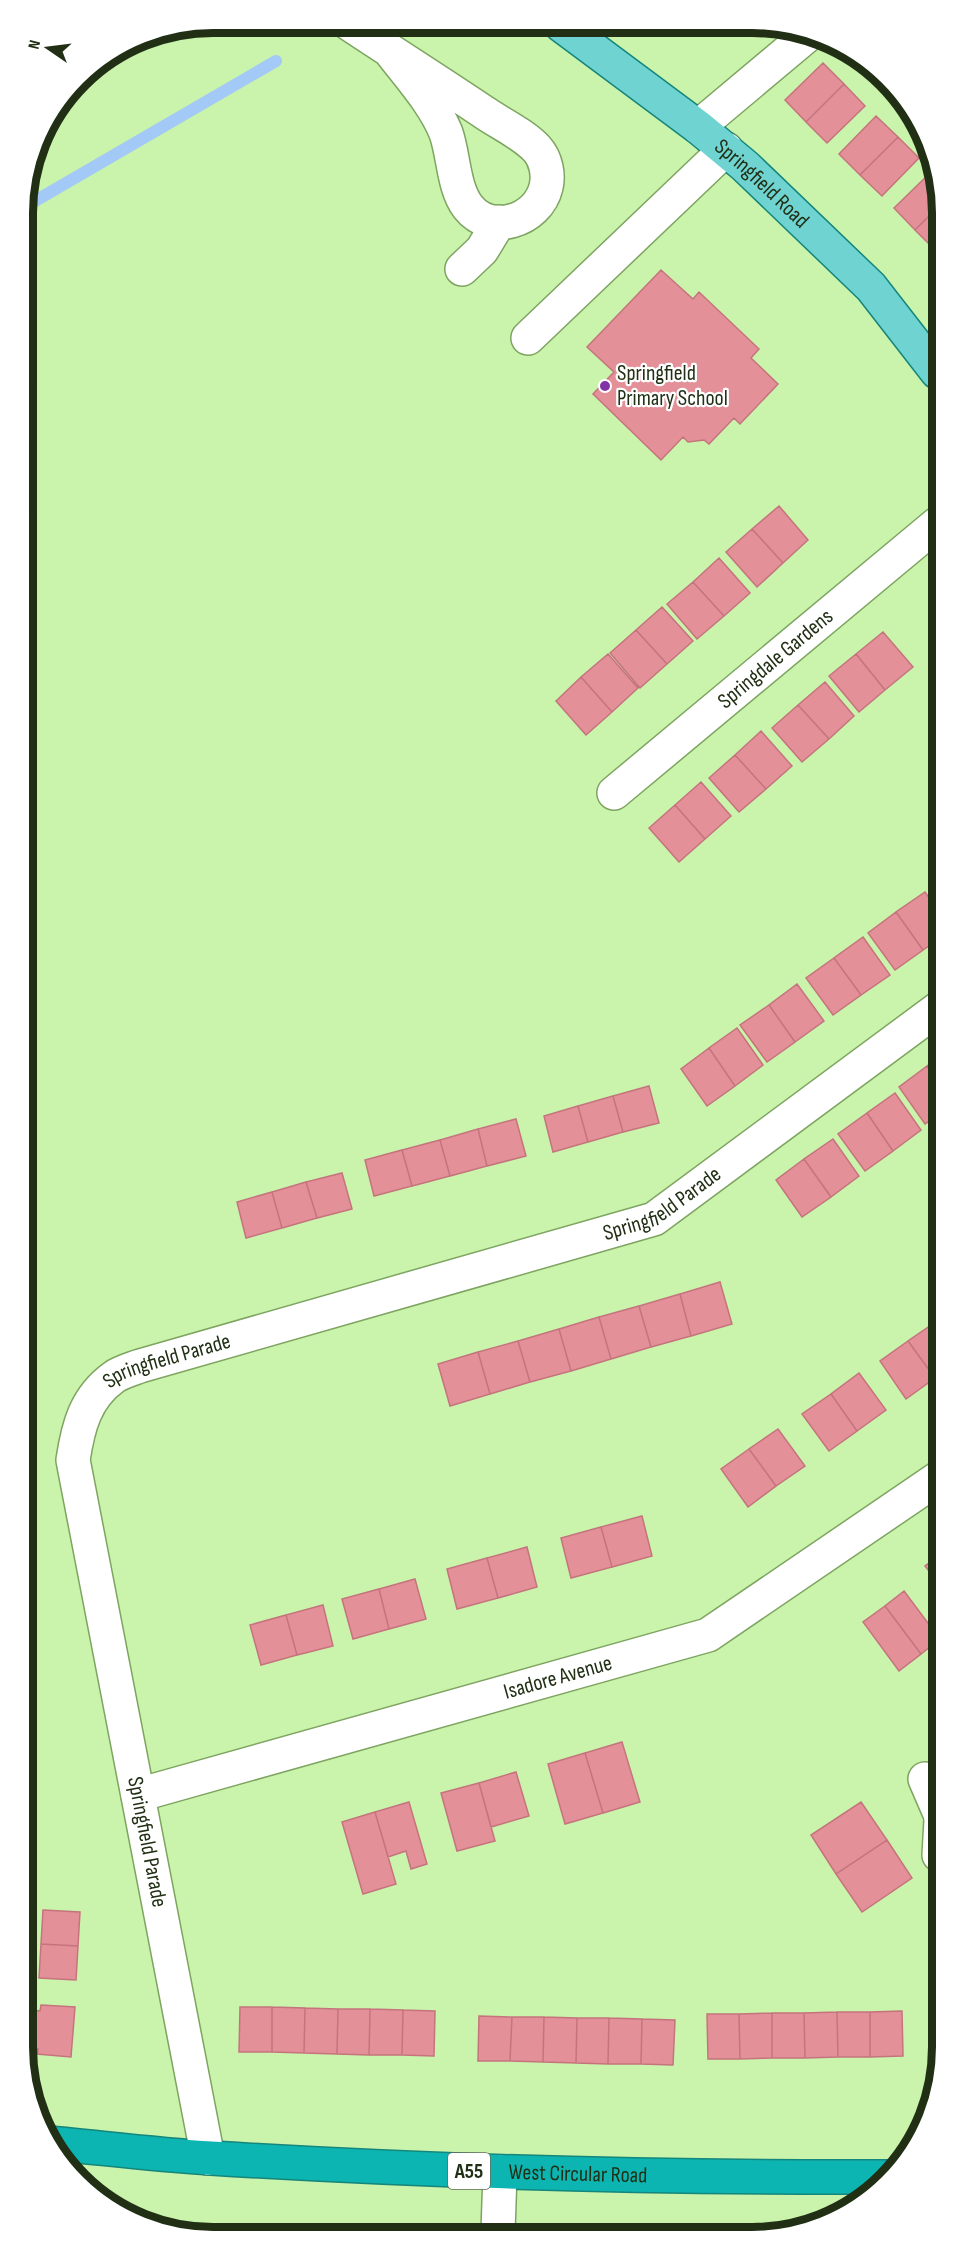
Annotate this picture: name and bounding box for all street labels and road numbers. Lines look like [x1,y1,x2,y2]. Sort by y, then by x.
street label: Springfield Road [709,133,815,234]
street label: Springdale Gardens [712,603,839,714]
street label: Springfield Parade [600,1161,726,1246]
street label: Springfield Parade [97,1327,234,1394]
street label: Isadore Avenue [501,1649,615,1705]
street label: Springfield Parade [121,1775,173,1909]
road number: A55 [448,2153,490,2189]
street label: West Circular Road [508,2158,648,2189]

